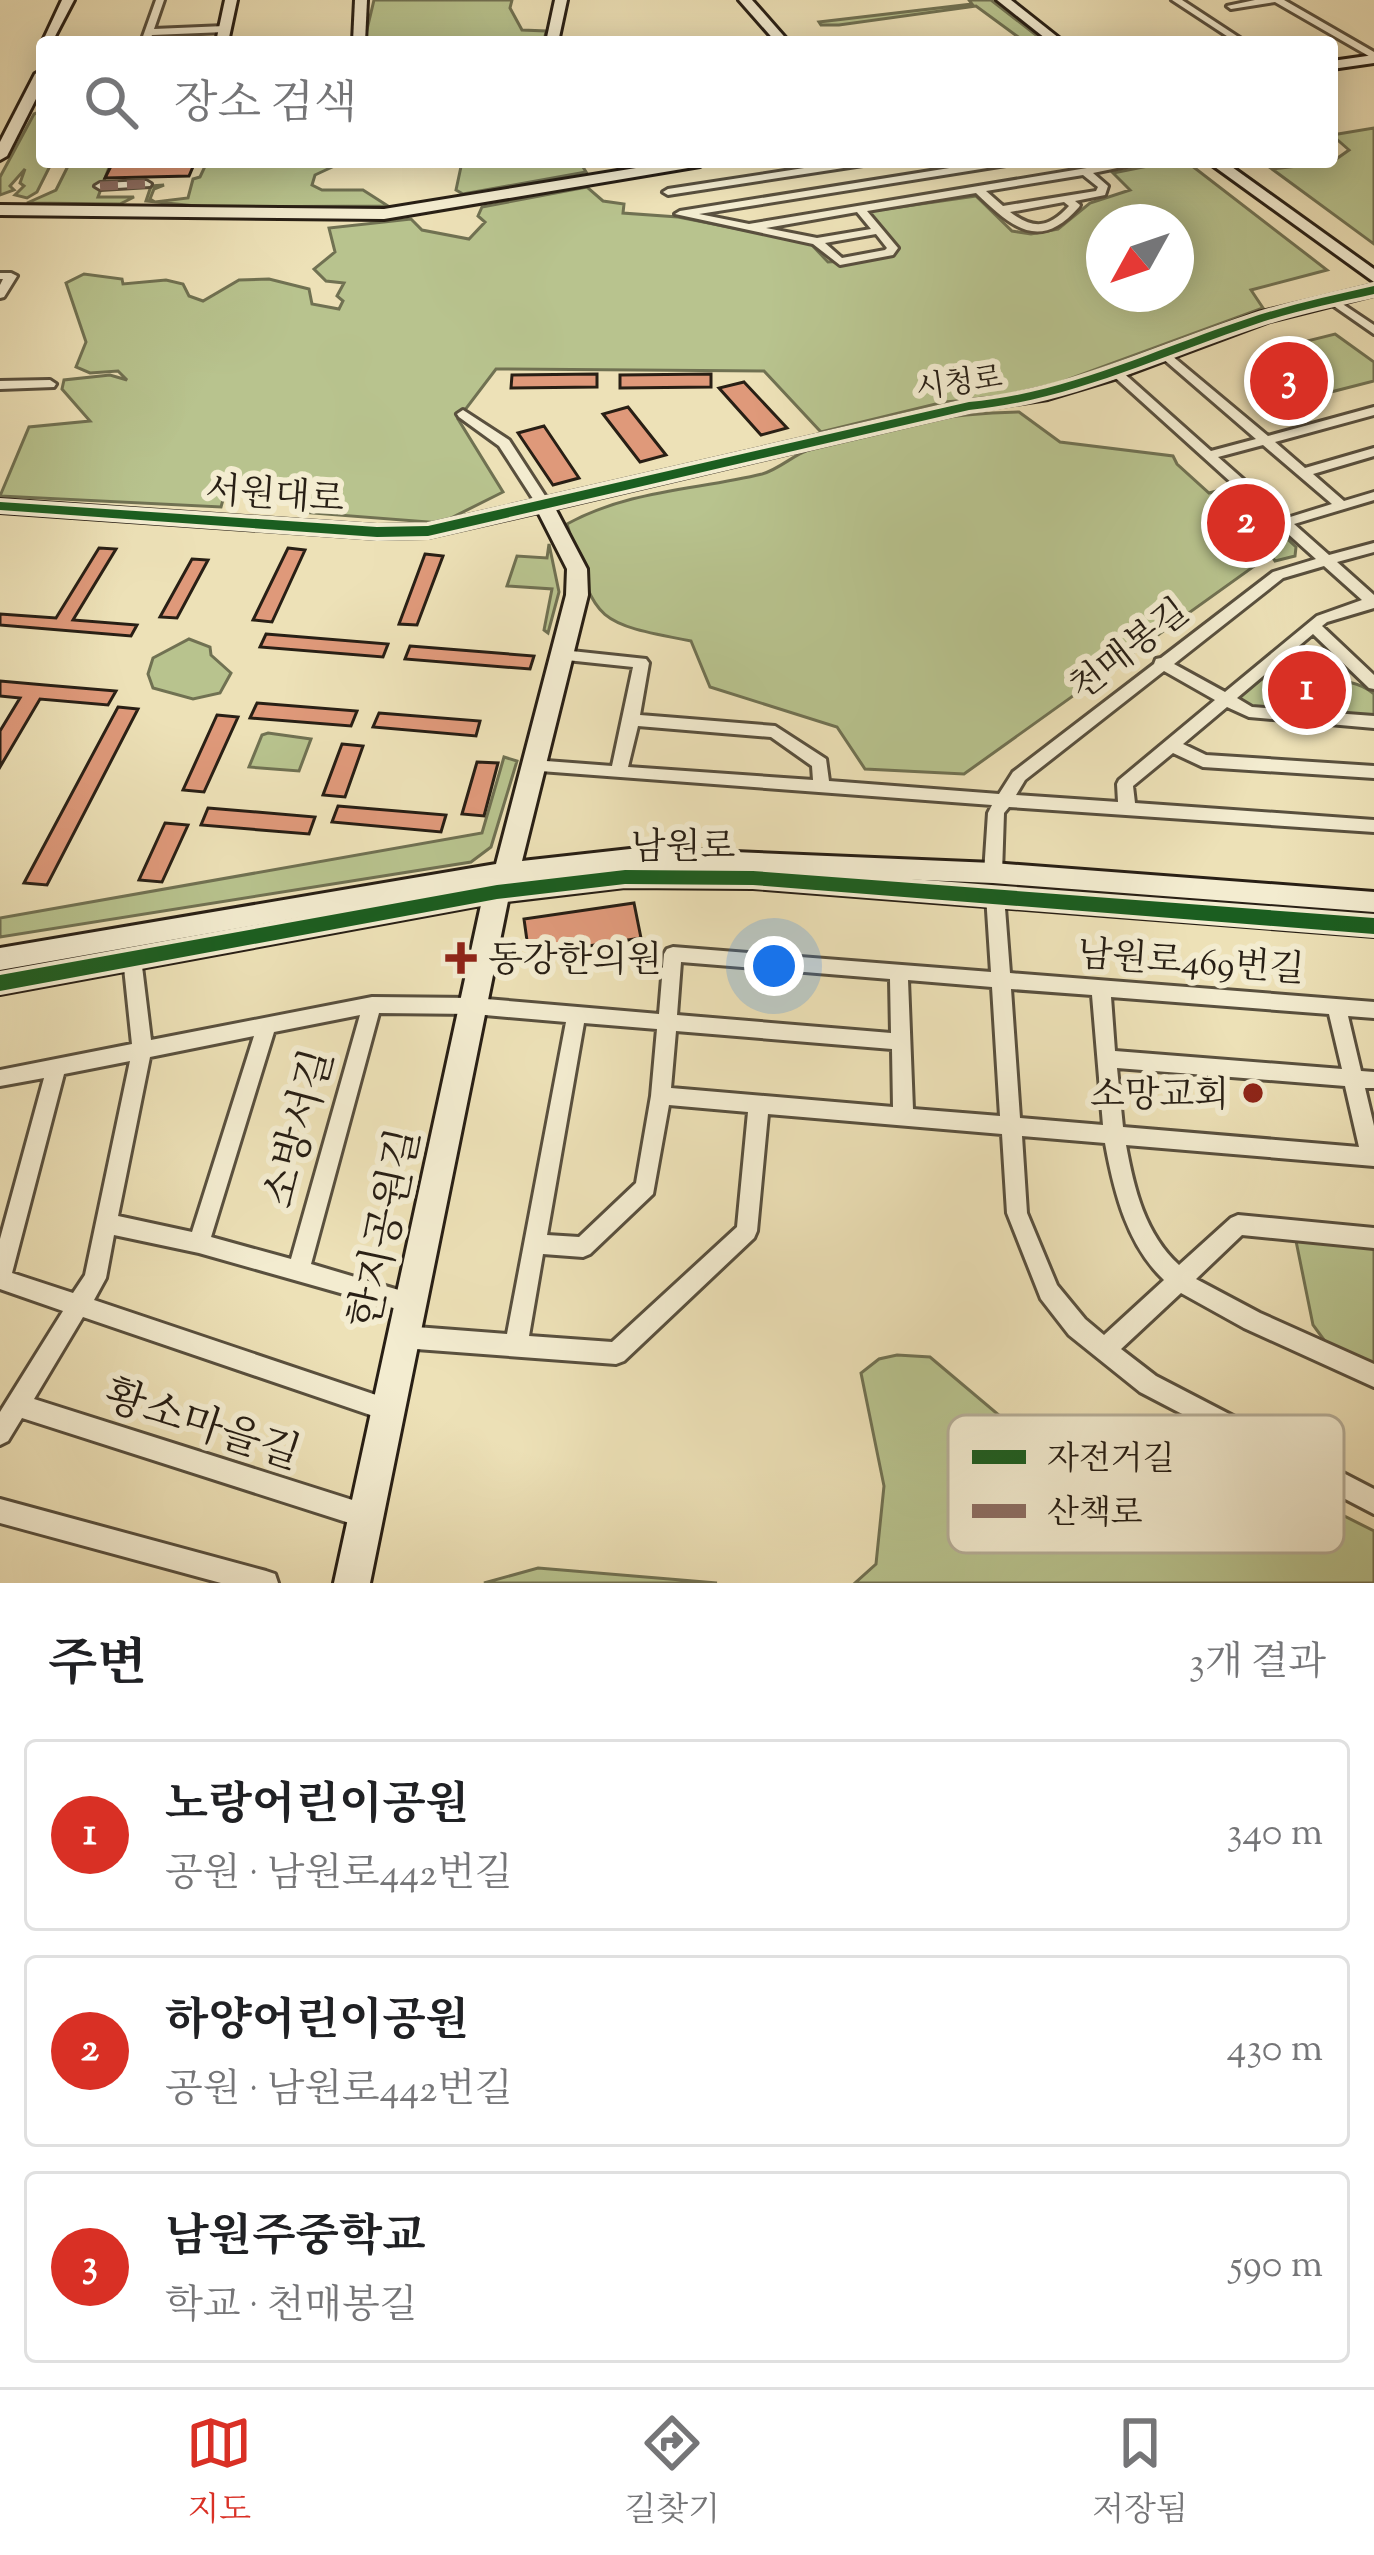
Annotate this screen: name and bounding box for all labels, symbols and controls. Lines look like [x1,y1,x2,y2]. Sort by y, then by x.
search box [36,36,1338,168]
icon: search [78,69,144,135]
text: 장소 검색 [174,74,357,139]
north arrow [1086,204,1194,312]
pin: 3 [1250,336,1328,426]
street label: 시청로 [913,357,1005,412]
street label: 서원대로 [204,466,346,528]
pin: 2 [1207,478,1285,568]
street label: 천매봉길 [1060,588,1201,714]
pin: 1 [1268,645,1346,735]
street label: 남원로 [631,823,735,875]
street label: 남원로469번길 [1076,930,1306,998]
place label: 동강한의원 [488,936,662,988]
your location [744,936,804,996]
marker: 동강한의원 [445,942,477,974]
street label: 소방서길 [252,1043,352,1215]
place label: 소망교회 [1090,1071,1229,1123]
marker: 소망교회 [1240,1080,1266,1106]
street label: 한지공원길 [337,1124,438,1334]
street label: 황소마을길 [96,1368,307,1488]
legend [948,1415,1344,1553]
text: 자전거길 [1047,1437,1175,1485]
text: 산책로 [1047,1491,1143,1539]
text: 주변 [48,1630,147,1703]
text: 3개 결과 [1189,1637,1326,1693]
text: 노랑어린이공원 [165,1775,469,1840]
text: 1 [83,1807,97,1863]
text: 340 m [1227,1807,1323,1863]
text: 공원 · 남원로442번길 [165,1848,513,1904]
text: 하양어린이공원 [165,1991,469,2056]
text: 2 [81,2023,99,2079]
text: 430 m [1227,2023,1323,2079]
text: 공원 · 남원로442번길 [165,2064,513,2120]
text: 남원주중학교 [165,2207,426,2272]
text: 3 [82,2239,98,2295]
text: 590 m [1230,2239,1323,2295]
text: 학교 · 천매봉길 [165,2280,418,2336]
tab: 지도 [186,2410,252,2536]
tab: 길찾기 [624,2410,720,2536]
tab: 저장됨 [1092,2410,1188,2536]

